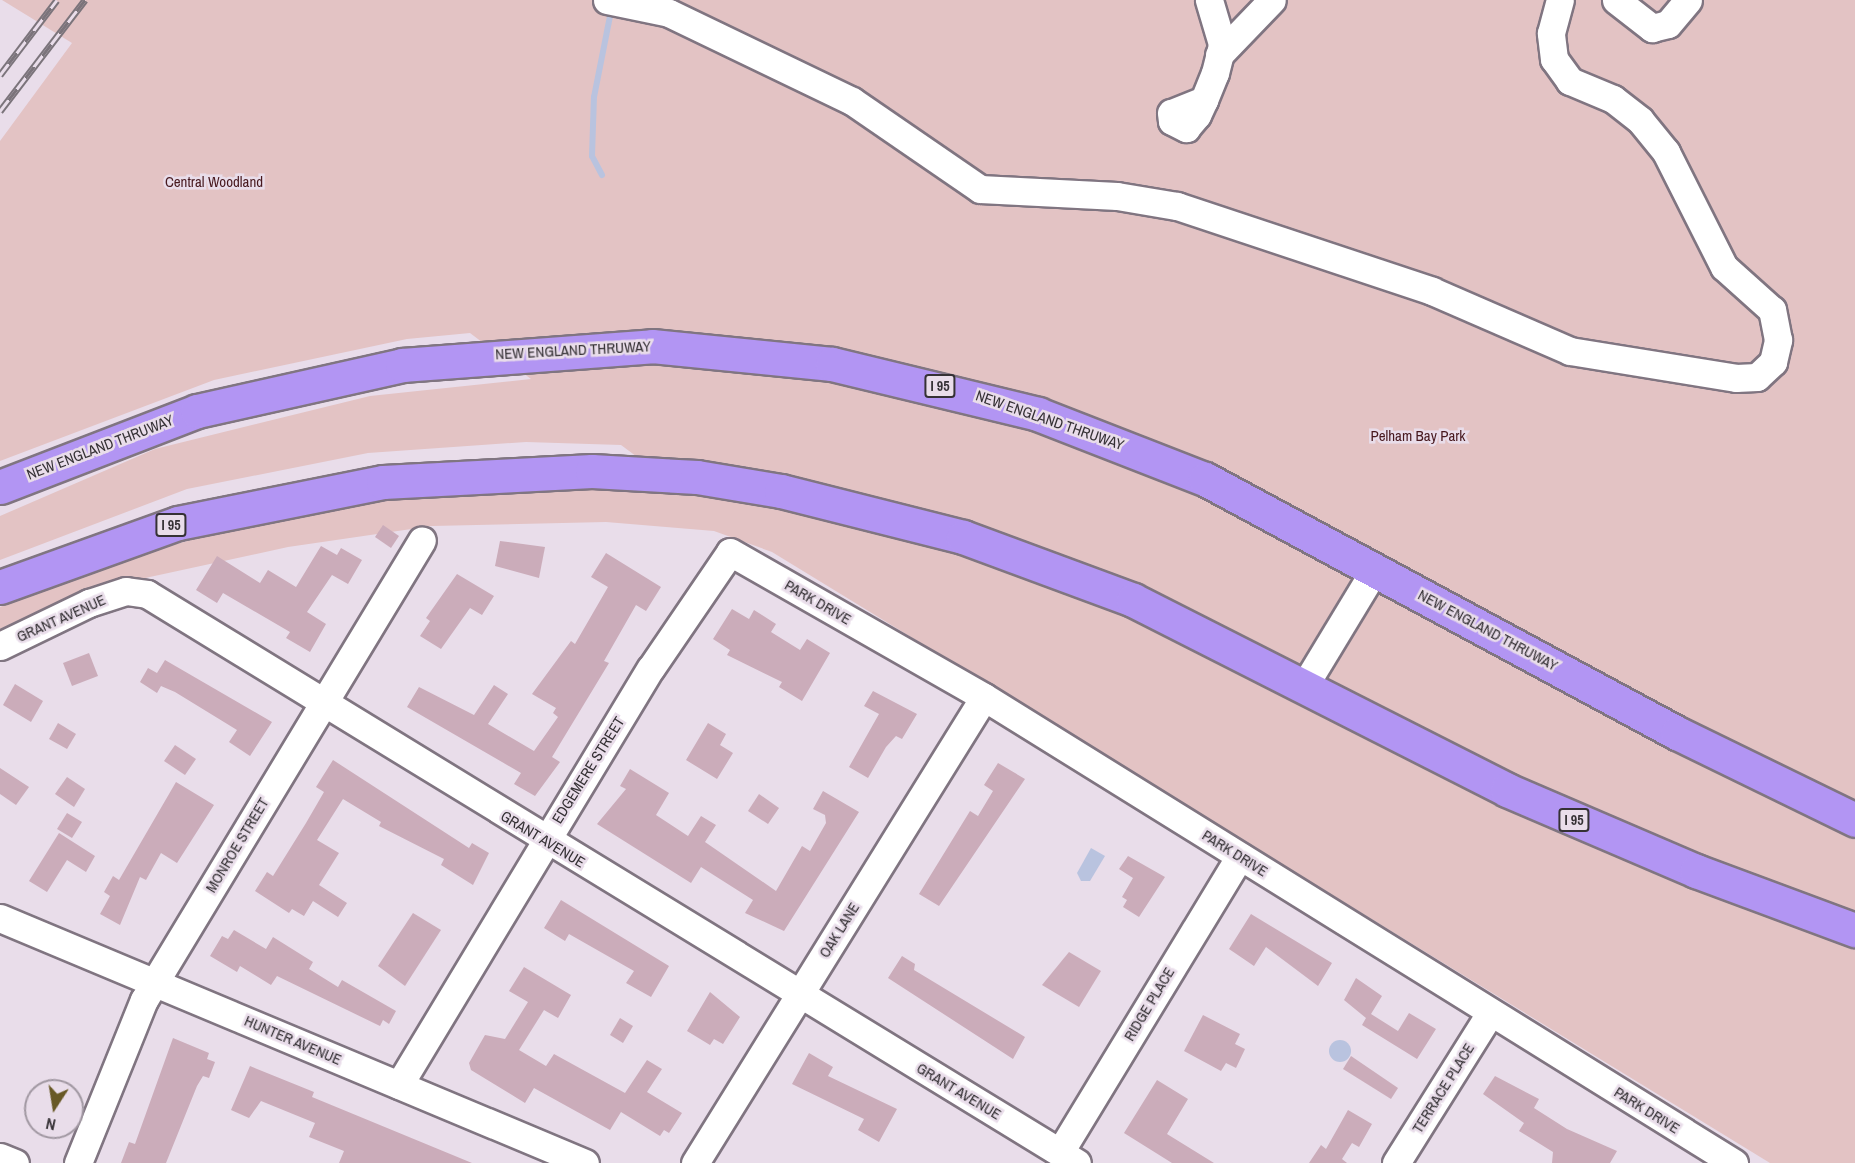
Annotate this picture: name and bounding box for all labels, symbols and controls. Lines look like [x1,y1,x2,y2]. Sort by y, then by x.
park label: Central Woodland [165,173,263,191]
street label: NEW ENGLAND THRUWAY [495,337,651,363]
road number: I 95 [924,375,956,397]
street label: NEW ENGLAND THRUWAY [973,386,1127,454]
street label: NEW ENGLAND THRUWAY [24,411,176,483]
park label: Pelham Bay Park [1370,427,1466,445]
road number: I 95 [154,514,188,536]
street label: PARK DRIVE [782,576,854,628]
street label: NEW ENGLAND THRUWAY [1415,585,1561,675]
street label: GRANT AVENUE [13,590,109,646]
street label: EDGEMERE STREET [548,713,628,827]
street label: MONROE STREET [202,794,272,896]
street label: GRANT AVENUE [497,807,589,871]
road number: I 95 [1558,809,1590,831]
street label: PARK DRIVE [1199,826,1271,880]
street label: OAK LANE [815,899,863,961]
street label: RIDGE PLACE [1120,964,1178,1044]
street label: HUNTER AVENUE [241,1011,345,1069]
street label: TERRACE PLACE [1408,1040,1478,1136]
street label: GRANT AVENUE [913,1059,1005,1123]
north arrow [24,1079,84,1139]
street label: PARK DRIVE [1611,1083,1683,1137]
text: N [44,1113,58,1136]

